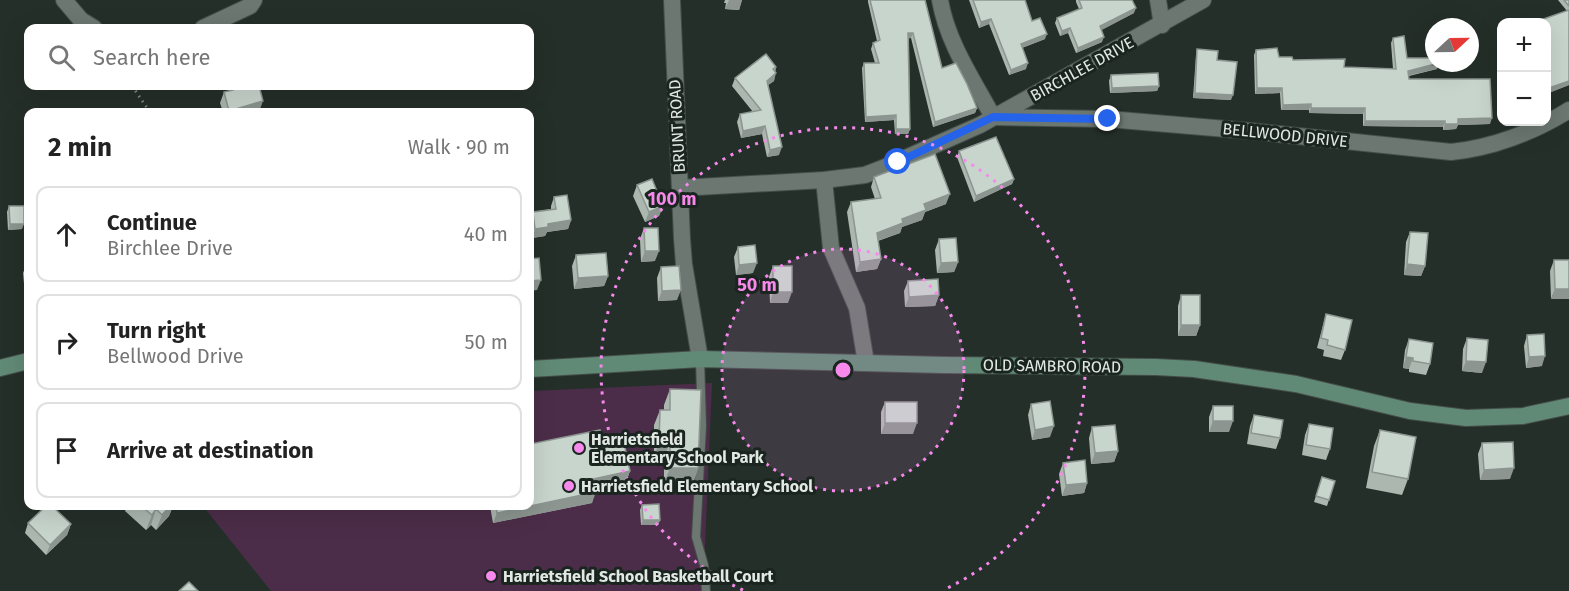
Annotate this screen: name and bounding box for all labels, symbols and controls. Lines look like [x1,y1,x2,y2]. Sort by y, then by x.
north arrow [1425,18,1479,72]
map controls [1497,18,1551,126]
button: + [1497,18,1551,72]
search box [24,24,534,90]
street label: BIRCHLEE DRIVE [1027,33,1137,105]
icon: search [45,41,78,74]
text: Search here [93,44,211,71]
button: − [1497,72,1551,126]
street label: BRUNT ROAD [665,79,689,173]
route end [1094,105,1120,131]
street label: BELLWOOD DRIVE [1222,119,1348,151]
text: 2 min [48,132,112,163]
text: Walk · 90 m [408,135,510,159]
route start [884,148,910,174]
text: 100 m [648,188,696,210]
text: Continue [107,209,197,236]
icon: ahead [50,218,83,251]
text: 40 m [464,222,508,246]
text: Birchlee Drive [107,236,233,260]
text: 50 m [737,274,777,296]
text: Turn right [107,317,206,344]
icon: right [50,326,83,359]
text: 50 m [464,330,508,354]
text: Bellwood Drive [107,344,244,368]
street label: OLD SAMBRO ROAD [983,355,1121,377]
centre of rings [833,360,853,380]
place label: Harrietsfield Elementary School Park [591,430,764,467]
icon: arrive [50,434,83,467]
text: Arrive at destination [107,437,314,464]
marker: Harrietsfield Elementary School Park [572,441,586,455]
place label: Harrietsfield Elementary School [581,477,813,496]
marker: Harrietsfield Elementary School [562,479,576,493]
place label: Harrietsfield School Basketball Court [503,567,774,586]
marker: Harrietsfield School Basketball Court [484,569,498,583]

